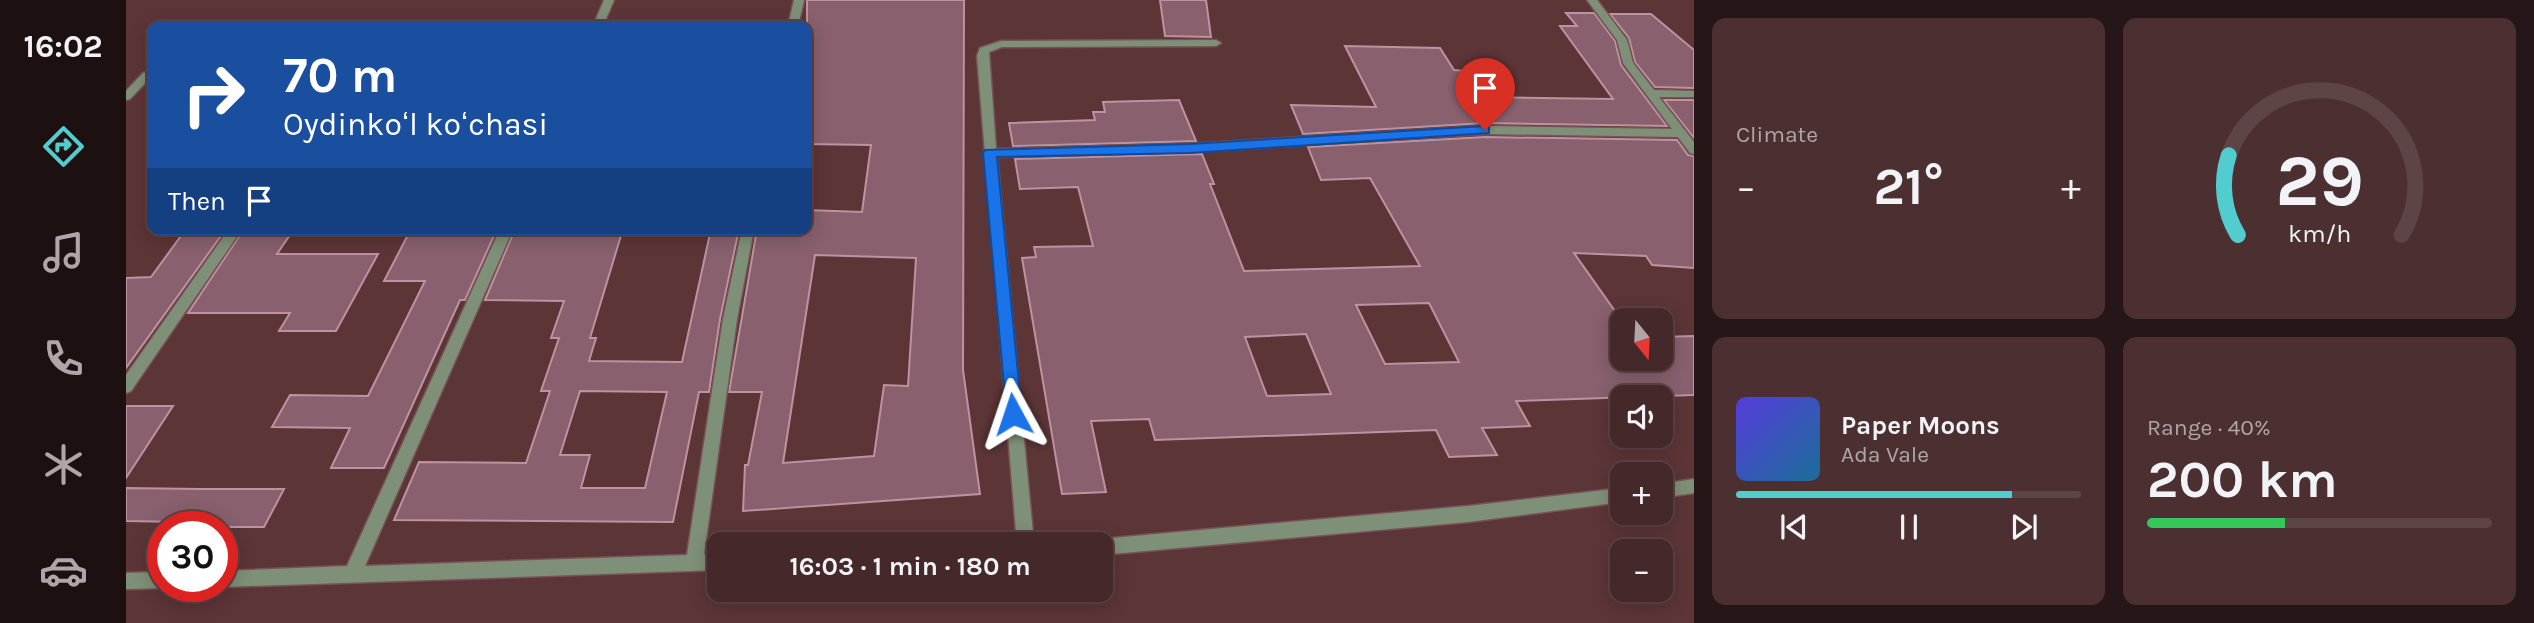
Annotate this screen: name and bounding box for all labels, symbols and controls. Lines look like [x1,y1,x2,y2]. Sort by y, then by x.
text: 16:02 [23,28,103,65]
text: 70 m [283,47,397,104]
icon: right [168,49,259,140]
pin [1455,58,1515,130]
icon: arrive [1466,69,1504,107]
text: Oydinkoʻl koʻchasi [283,106,548,143]
text: Climate [1736,121,1818,148]
icon: directions [39,122,88,171]
text: 29 [2275,138,2364,223]
text: 21° [1873,156,1944,217]
text: − [1736,165,1756,210]
text: + [2061,165,2081,210]
icon: arrive [240,182,278,220]
text: Then [168,186,226,217]
text: km/h [2288,218,2351,247]
icon: music [39,228,88,277]
north arrow [1610,308,1673,371]
map controls [1610,308,1673,602]
icon: phone [39,334,88,383]
position arrow [976,377,1050,451]
button: sound [1610,385,1673,448]
text: Paper Moons [1841,410,2000,441]
text: Range · 40% [2147,414,2271,441]
icon: climate [39,440,88,489]
text: Ada Vale [1841,441,1929,468]
text: 200 km [2147,449,2338,510]
button: + [1610,462,1673,525]
icon: previous [1775,508,1813,546]
icon: pause [1890,508,1928,546]
icon: next [2005,508,2043,546]
speed limit sign: 30 [147,511,238,602]
button: − [1610,539,1673,602]
icon: car [39,546,88,595]
text: 16:03 · 1 min · 180 m [789,551,1031,582]

